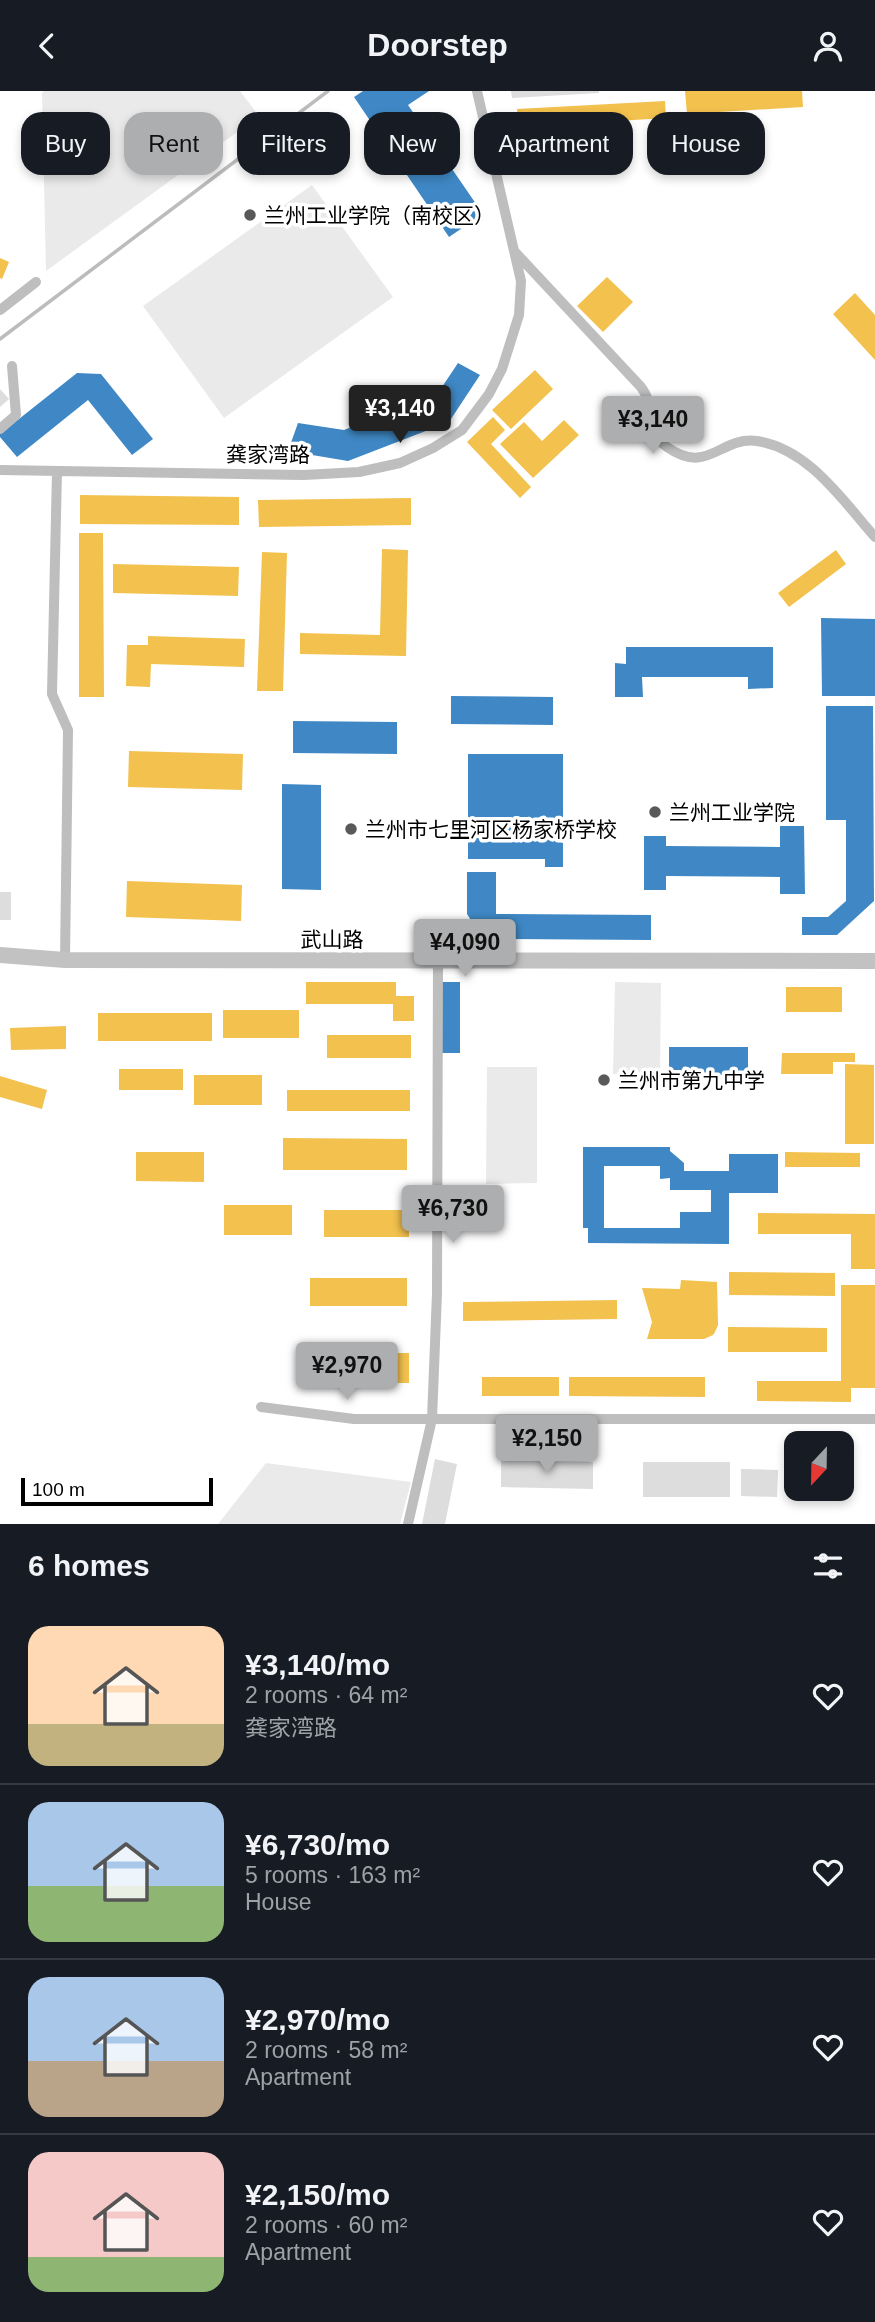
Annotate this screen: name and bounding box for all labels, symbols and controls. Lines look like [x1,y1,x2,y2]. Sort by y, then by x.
icon: back [28,27,66,65]
text: Doorstep [367,27,508,63]
icon: person [809,27,847,65]
chip: Buy [21,112,110,175]
chip: Rent [124,112,223,175]
chip: Filters [237,112,350,175]
chip: New [364,112,460,175]
chip: Apartment [474,112,633,175]
chip: House [647,112,765,175]
place label: 兰州工业学院（南校区） [264,204,495,227]
marker: 兰州工业学院（南校区） [242,207,258,223]
pin: ¥3,140 [343,385,457,445]
text: ¥3,140 [365,395,435,421]
pin: ¥3,140 [596,397,710,456]
text: ¥3,140 [618,406,688,432]
street label: 龚家湾路 [226,443,310,466]
place label: 兰州工业学院 [669,801,795,824]
marker: 兰州工业学院 [647,804,663,820]
place label: 兰州市七里河区杨家桥学校 [365,818,617,841]
marker: 兰州市七里河区杨家桥学校 [343,821,359,837]
pin: ¥4,090 [408,919,522,979]
street label: 武山路 [301,928,364,951]
text: ¥4,090 [430,929,500,955]
place label: 兰州市第九中学 [618,1069,765,1092]
marker: 兰州市第九中学 [596,1072,612,1088]
pin: ¥6,730 [396,1185,510,1245]
text: ¥6,730 [418,1195,488,1221]
pin: ¥2,970 [290,1343,404,1402]
text: ¥2,970 [312,1352,382,1378]
pin: ¥2,150 [490,1415,604,1475]
text: ¥2,150 [512,1425,582,1451]
north arrow [784,1431,854,1501]
map controls [784,1431,854,1501]
scale bar [21,1475,214,1507]
text: 100 m [32,1479,85,1500]
icon: filters [809,1547,847,1585]
text: 6 homes [28,1549,150,1582]
text: ¥3,140/mo [245,1648,390,1681]
icon: home [84,1654,168,1738]
icon: heart [809,1677,847,1715]
text: 2 rooms · 64 m² [245,1682,407,1708]
text: 龚家湾路 [245,1715,337,1741]
text: ¥6,730/mo [245,1828,390,1861]
icon: home [84,1830,168,1914]
icon: heart [809,1853,847,1891]
text: 5 rooms · 163 m² [245,1862,420,1888]
text: House [245,1889,311,1915]
text: ¥2,970/mo [245,2003,390,2036]
icon: home [84,2005,168,2089]
icon: heart [809,2028,847,2066]
text: 2 rooms · 58 m² [245,2037,407,2063]
text: Apartment [245,2064,351,2090]
text: ¥2,150/mo [245,2178,390,2211]
icon: home [84,2180,168,2264]
icon: heart [809,2203,847,2241]
text: 2 rooms · 60 m² [245,2212,407,2238]
text: Apartment [245,2239,351,2265]

